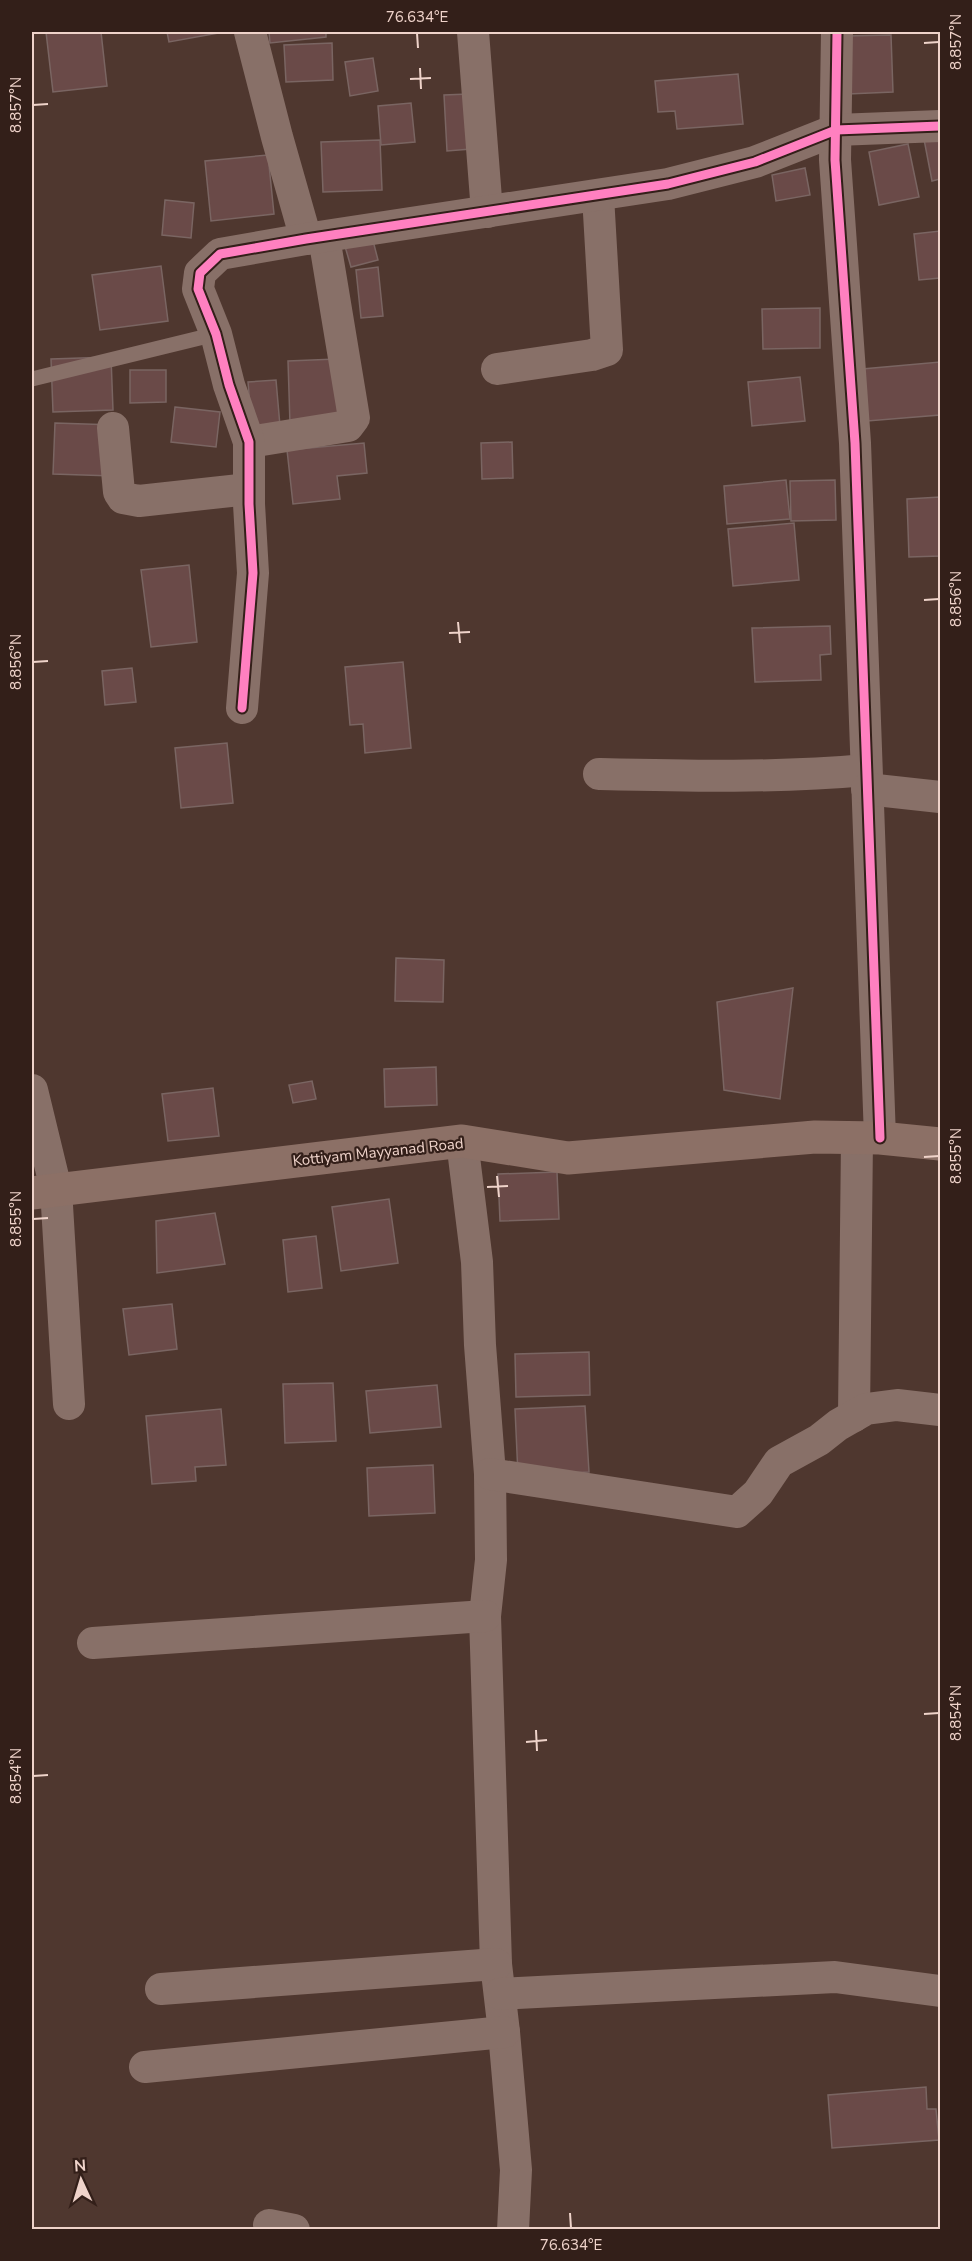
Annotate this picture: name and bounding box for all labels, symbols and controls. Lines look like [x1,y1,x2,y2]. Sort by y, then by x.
text: 76.634°E [386,7,448,27]
text: 8.857°N [946,14,966,70]
text: 8.857°N [6,77,26,133]
text: 8.856°N [946,571,966,627]
text: 8.856°N [6,634,26,690]
text: 8.855°N [946,1128,966,1184]
street label: Kottiyam Mayyanad Road [292,1133,464,1171]
text: 8.855°N [6,1191,26,1247]
text: 8.854°N [946,1685,966,1741]
text: 8.854°N [6,1748,26,1804]
north arrow [51,2150,111,2210]
text: N [73,2155,87,2177]
text: 76.634°E [540,2235,602,2255]

